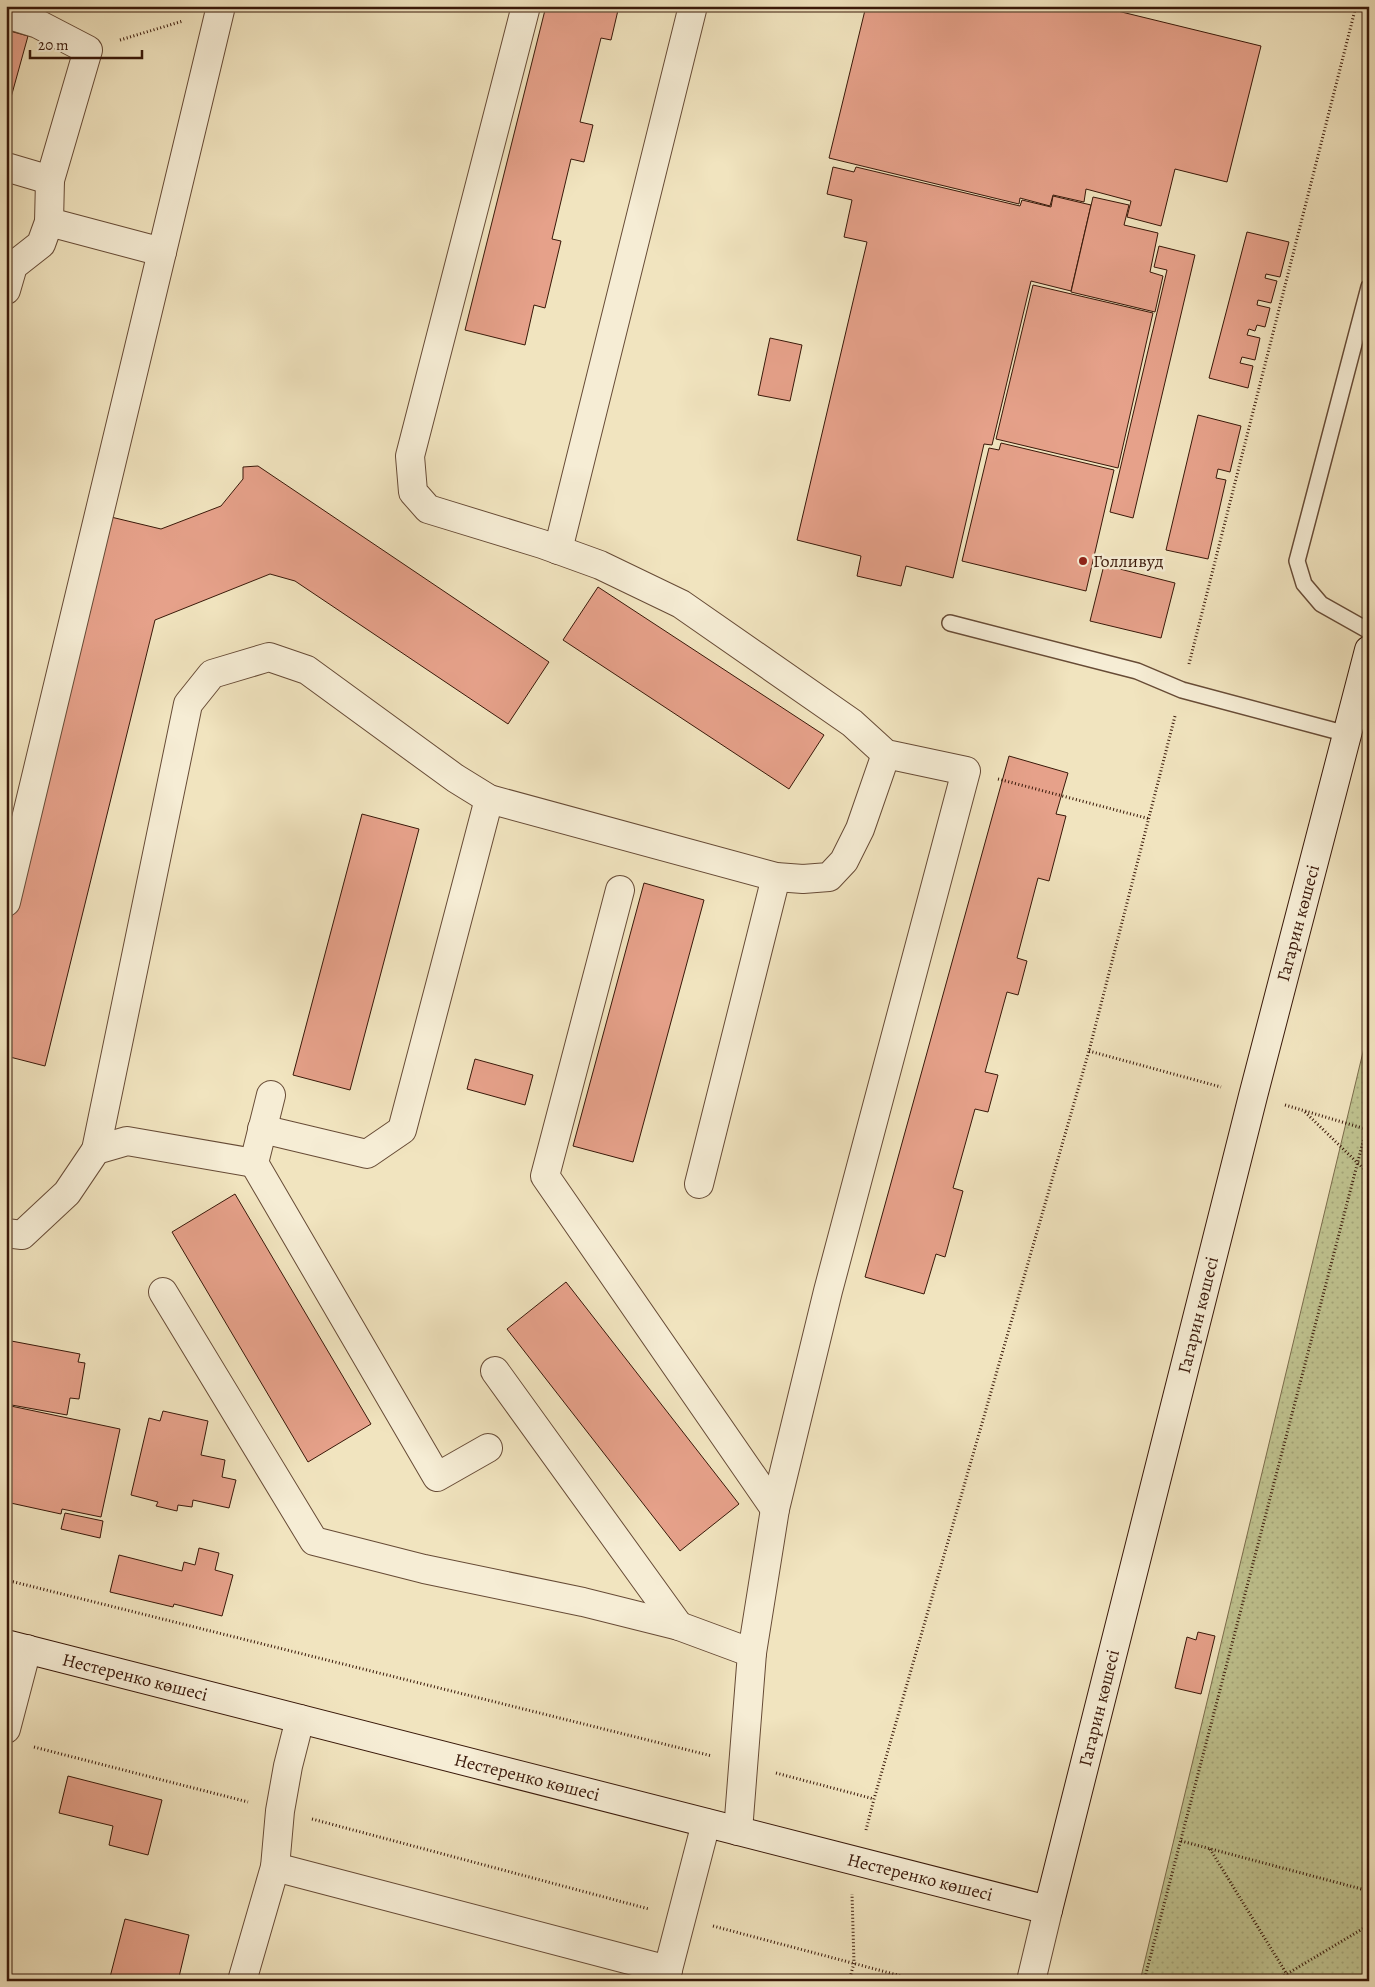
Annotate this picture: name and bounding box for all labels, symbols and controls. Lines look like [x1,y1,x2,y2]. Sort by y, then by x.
scale bar [30,28,142,60]
text: 20 m [38,35,69,55]
place label: Голливуд [1093,549,1164,573]
marker: Голливуд [1077,555,1089,567]
street label: Гагарин көшесі [1271,862,1325,984]
street label: Гагарин көшесі [1172,1254,1224,1376]
street label: Нестеренко көшесі [60,1647,210,1707]
street label: Гагарин көшесі [1073,1647,1125,1769]
street label: Нестеренко көшесі [452,1747,602,1807]
street label: Нестеренко көшесі [845,1847,995,1907]

